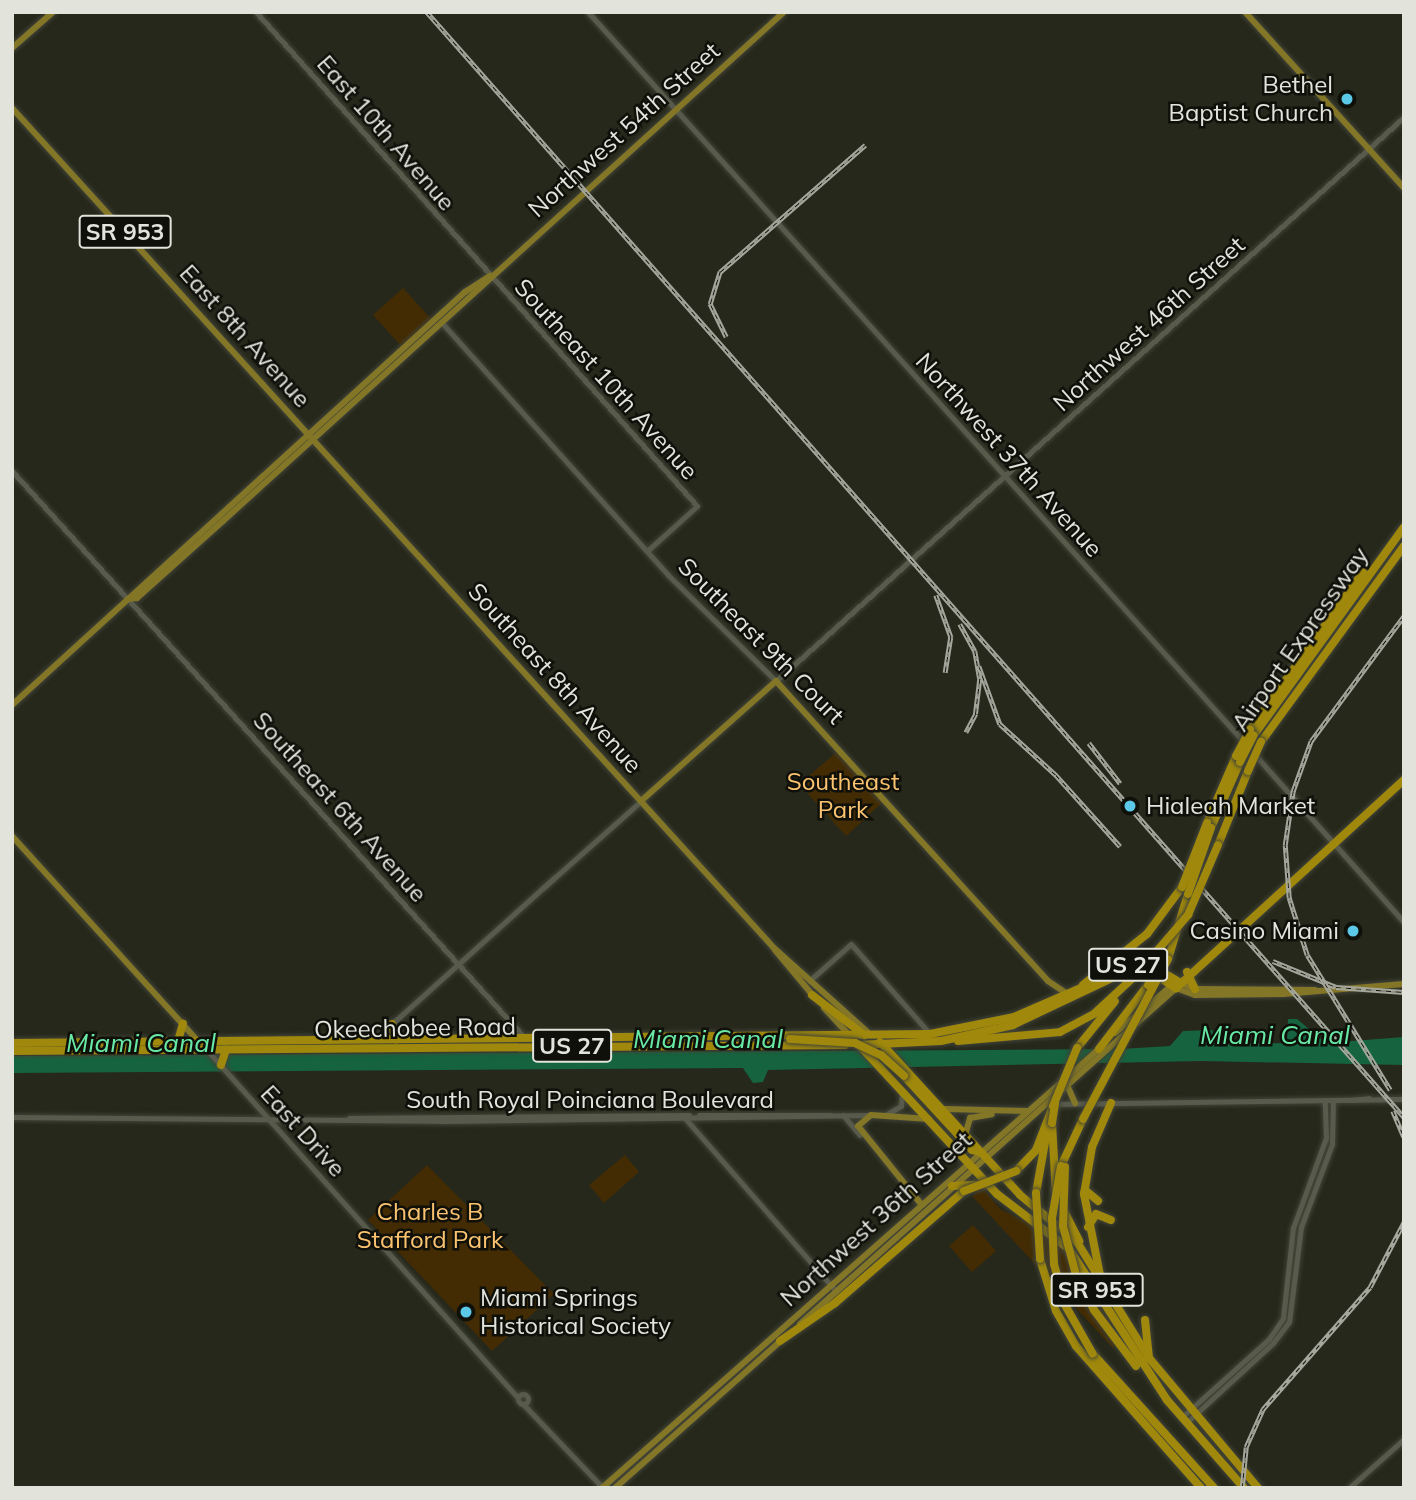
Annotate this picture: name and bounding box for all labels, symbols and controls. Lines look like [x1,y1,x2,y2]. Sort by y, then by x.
street label: Northwest 54th Street [522,37,726,223]
street label: East 10th Avenue [311,50,461,216]
place label: Bethel Baptist Church [1169,71,1333,127]
marker: Bethel Baptist Church [1339,91,1355,107]
road number: SR 953 [78,213,172,252]
street label: Northwest 46th Street [1047,231,1251,417]
street label: East 8th Avenue [174,259,316,413]
street label: Southeast 10th Avenue [508,273,704,485]
street label: Northwest 37th Avenue [910,347,1108,563]
street label: Airport Expressway [1226,541,1374,737]
street label: Southeast 9th Court [672,552,850,730]
street label: Southeast 8th Avenue [462,577,648,779]
street label: Southeast 6th Avenue [247,706,433,908]
park label: Southeast Park [787,768,899,824]
place label: Hialeah Market [1146,792,1315,820]
marker: Hialeah Market [1120,796,1140,816]
place label: Casino Miami [1189,917,1339,945]
marker: Casino Miami [1345,923,1361,939]
road number: US 27 [1088,946,1168,984]
street label: Okeechobee Road [314,1012,516,1044]
water label: Miami Canal [1200,1019,1350,1051]
water label: Miami Canal [633,1023,783,1055]
road number: US 27 [532,1026,612,1065]
water label: Miami Canal [66,1027,216,1059]
street label: East Drive [255,1079,351,1183]
street label: South Royal Poinciana Boulevard [406,1086,774,1114]
street label: Northwest 36th Street [774,1126,978,1312]
park label: Charles B Stafford Park [357,1198,503,1254]
road number: SR 953 [1050,1270,1144,1310]
place label: Miami Springs Historical Society [480,1284,671,1340]
marker: Miami Springs Historical Society [458,1304,474,1320]

